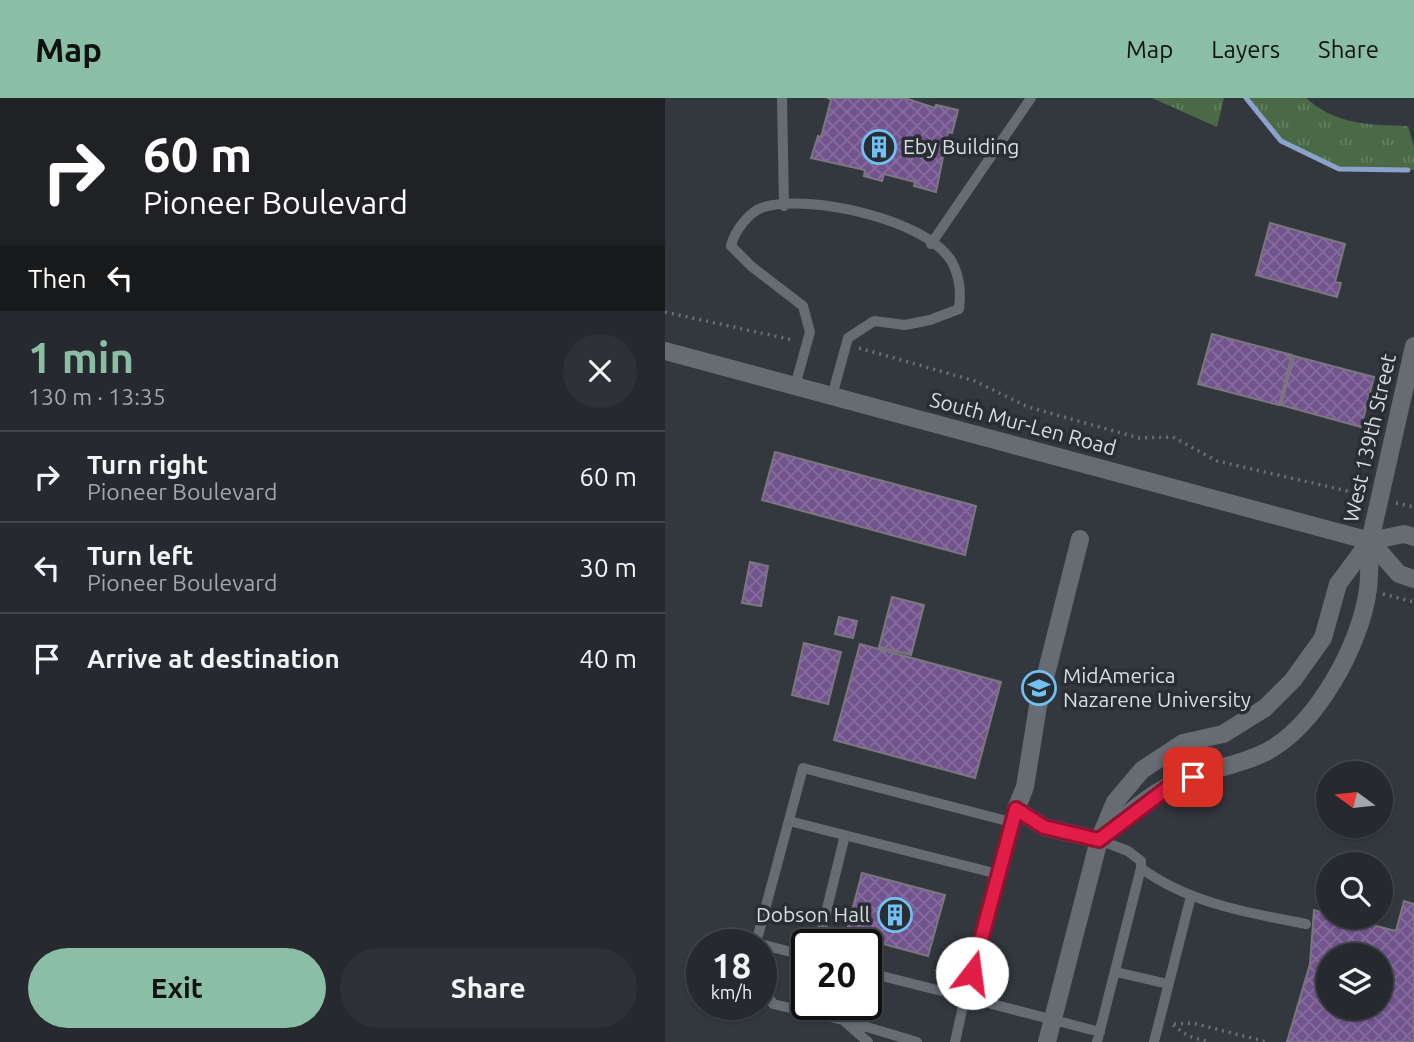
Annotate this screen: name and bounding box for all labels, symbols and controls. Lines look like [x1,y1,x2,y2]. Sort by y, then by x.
text: Map [35,31,102,68]
text: Map [1126,36,1173,63]
text: Layers [1211,36,1280,63]
text: Share [1318,36,1379,63]
icon: right [28,126,119,217]
text: 60 m [143,126,252,181]
building icon: Eby Building [860,128,898,166]
place label: Eby Building [903,134,1019,158]
text: Pioneer Boulevard [143,184,408,220]
icon: left [101,259,139,297]
text: Then [28,264,87,293]
text: 1 min [28,334,134,381]
button: close [563,334,637,408]
street label: West 139th Street [1338,351,1400,524]
text: 130 m · 13:35 [28,384,166,409]
street label: South Mur-Len Road [928,387,1119,459]
text: Turn right [87,450,208,479]
icon: right [28,458,66,496]
text: 60 m [579,462,637,491]
text: Pioneer Boulevard [87,479,277,504]
text: Turn left [87,541,193,570]
icon: left [28,549,66,587]
text: 30 m [579,553,637,582]
text: Pioneer Boulevard [87,570,277,595]
icon: arrive [28,640,66,678]
text: Arrive at destination [87,644,340,673]
text: 40 m [579,644,637,673]
place label: MidAmerica Nazarene University [1063,663,1251,711]
school or university icon: MidAmerica Nazarene University [1020,669,1058,707]
pin [1163,747,1223,807]
icon: arrive [1174,758,1212,796]
north arrow [1316,761,1393,838]
map controls [1316,761,1393,1020]
button: search [1316,852,1393,929]
building icon: Dobson Hall [876,896,914,934]
place label: Dobson Hall [756,902,870,926]
speed limit sign: 20 [791,929,882,1020]
position arrow [935,936,1009,1010]
button: layers [1316,943,1393,1020]
text: 18 [712,945,751,985]
button: Exit [28,948,326,1028]
button: Share [340,948,637,1028]
text: km/h [711,982,752,1002]

